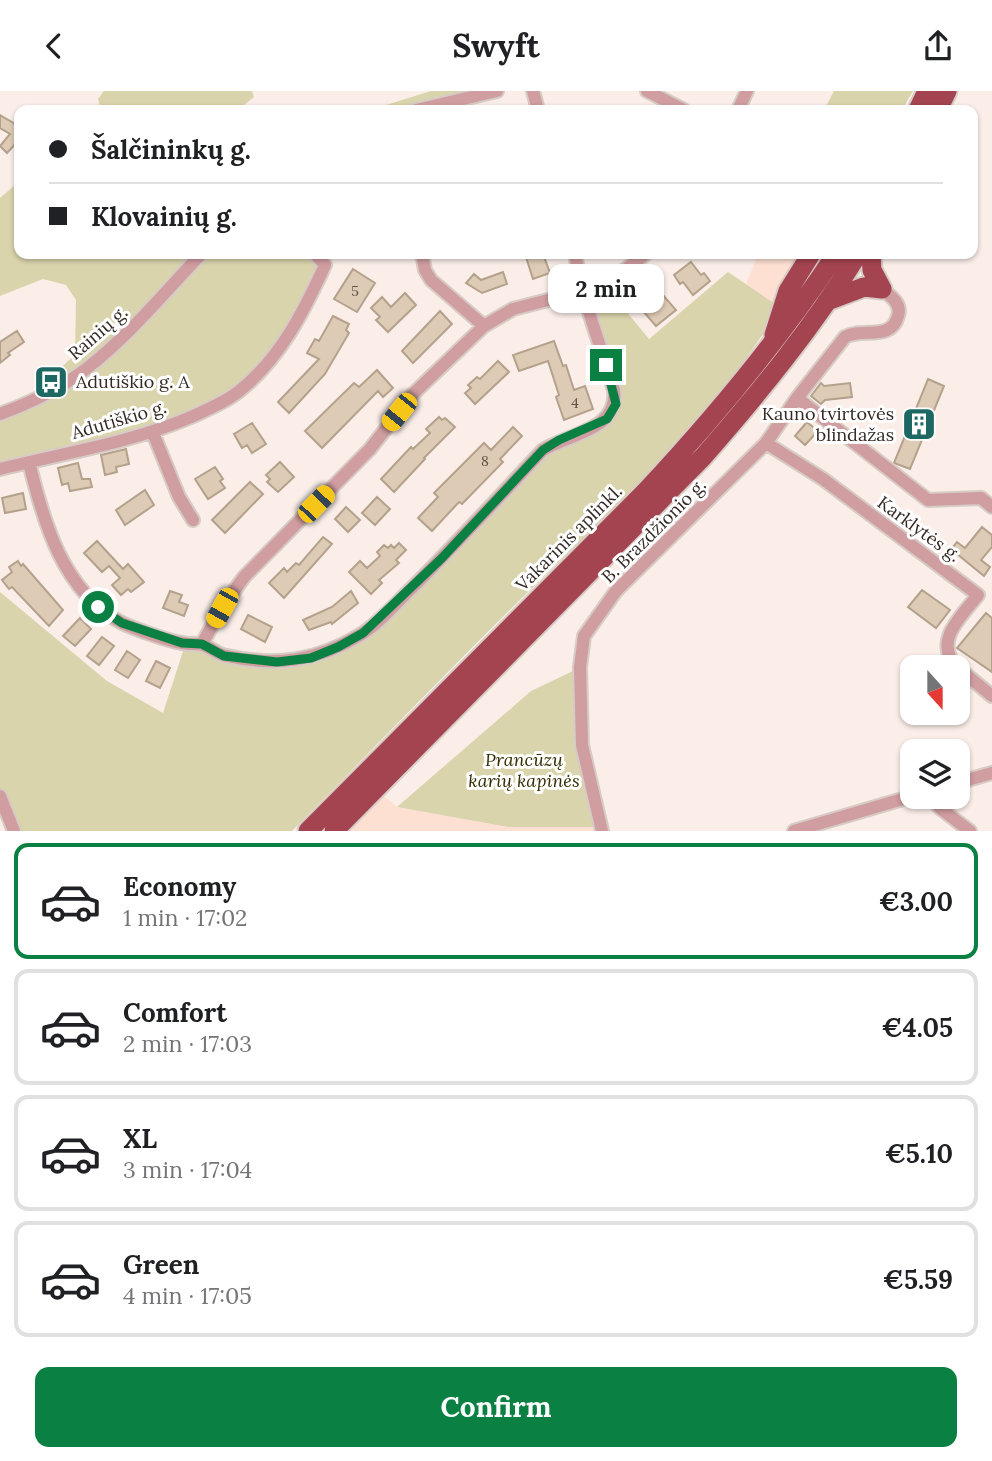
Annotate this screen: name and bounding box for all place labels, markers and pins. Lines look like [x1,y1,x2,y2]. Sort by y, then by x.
bus stop icon: Adutiškio g. A [32,363,70,401]
place label: Adutiškio g. A [75,370,190,393]
place label: Kauno tvirtovės blindažas [762,402,894,446]
building icon: Kauno tvirtovės blindažas [900,405,938,443]

